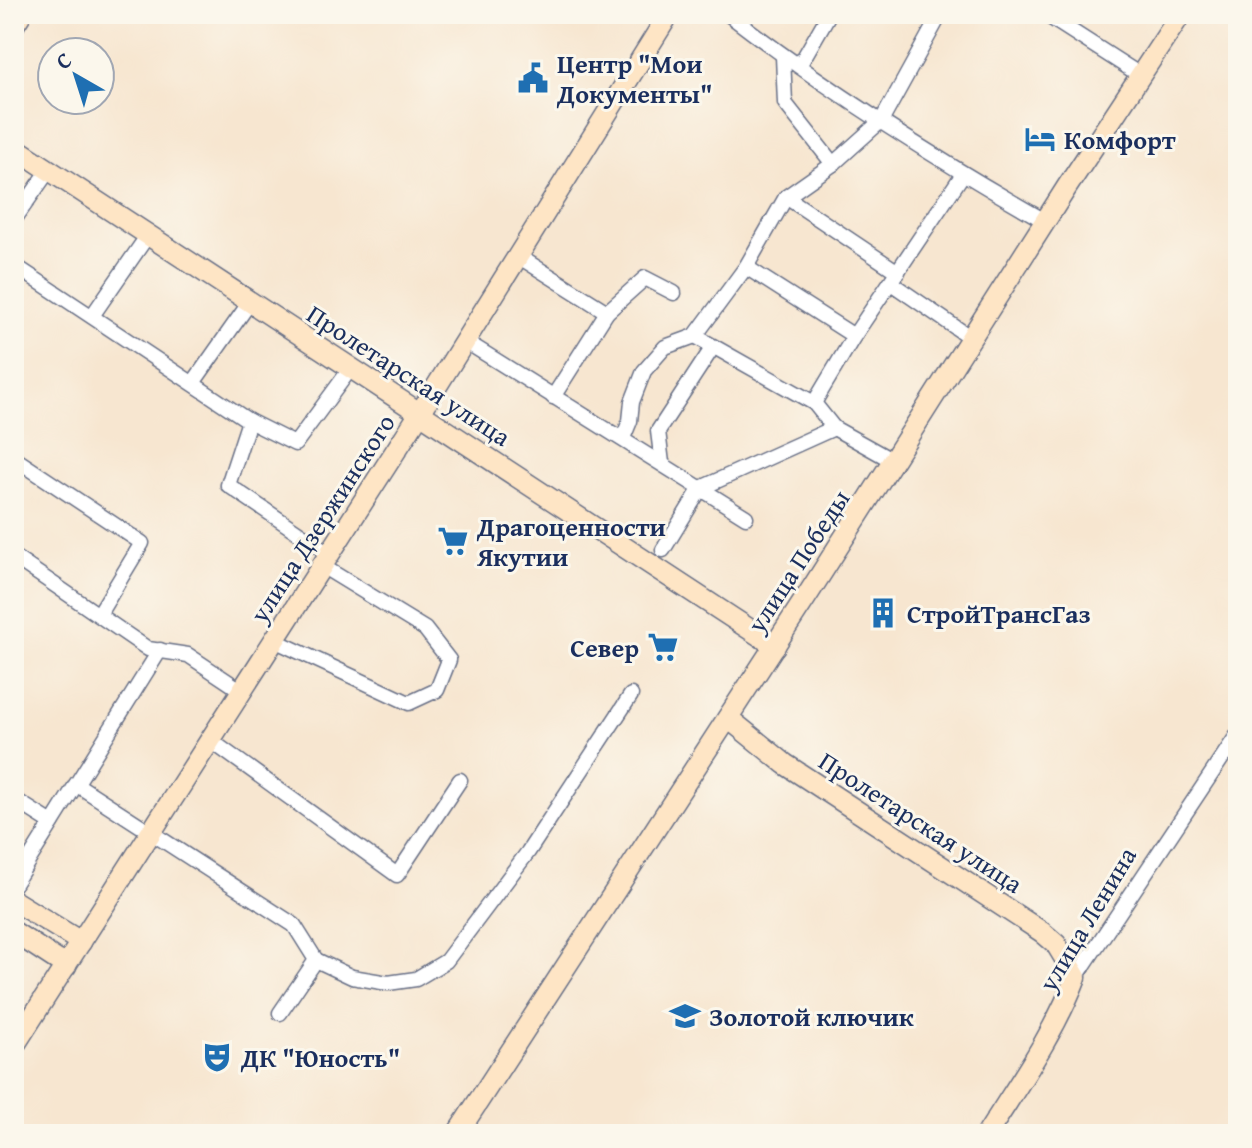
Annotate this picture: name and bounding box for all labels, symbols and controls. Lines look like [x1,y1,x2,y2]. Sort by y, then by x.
north arrow [36,36,116,116]
text: С [49,44,78,77]
place label: Центр "Мои Документы" [556,44,713,113]
public building icon: Центр "Мои Документы" [516,61,550,95]
place label: Комфорт [1064,120,1176,159]
hotel icon: Комфорт [1023,122,1057,156]
street label: Пролетарская улица [299,294,519,456]
street label: улица Дзержинского [239,406,404,631]
street label: улица Победы [736,482,859,641]
place label: Драгоценности Якутии [476,507,666,576]
supermarket icon: Драгоценности Якутии [436,524,470,558]
place label: СтройТрансГаз [907,594,1091,633]
building icon: СтройТрансГаз [866,596,900,630]
place label: Север [570,628,639,667]
supermarket icon: Север [646,630,680,664]
street label: Пролетарская улица [811,741,1031,903]
street label: улица Ленина [1028,839,1146,1000]
place label: Золотой ключик [709,997,914,1036]
school or university icon: Золотой ключик [668,999,702,1033]
place label: ДК "Юность" [240,1038,400,1077]
theatre icon: ДК "Юность" [200,1040,234,1074]

